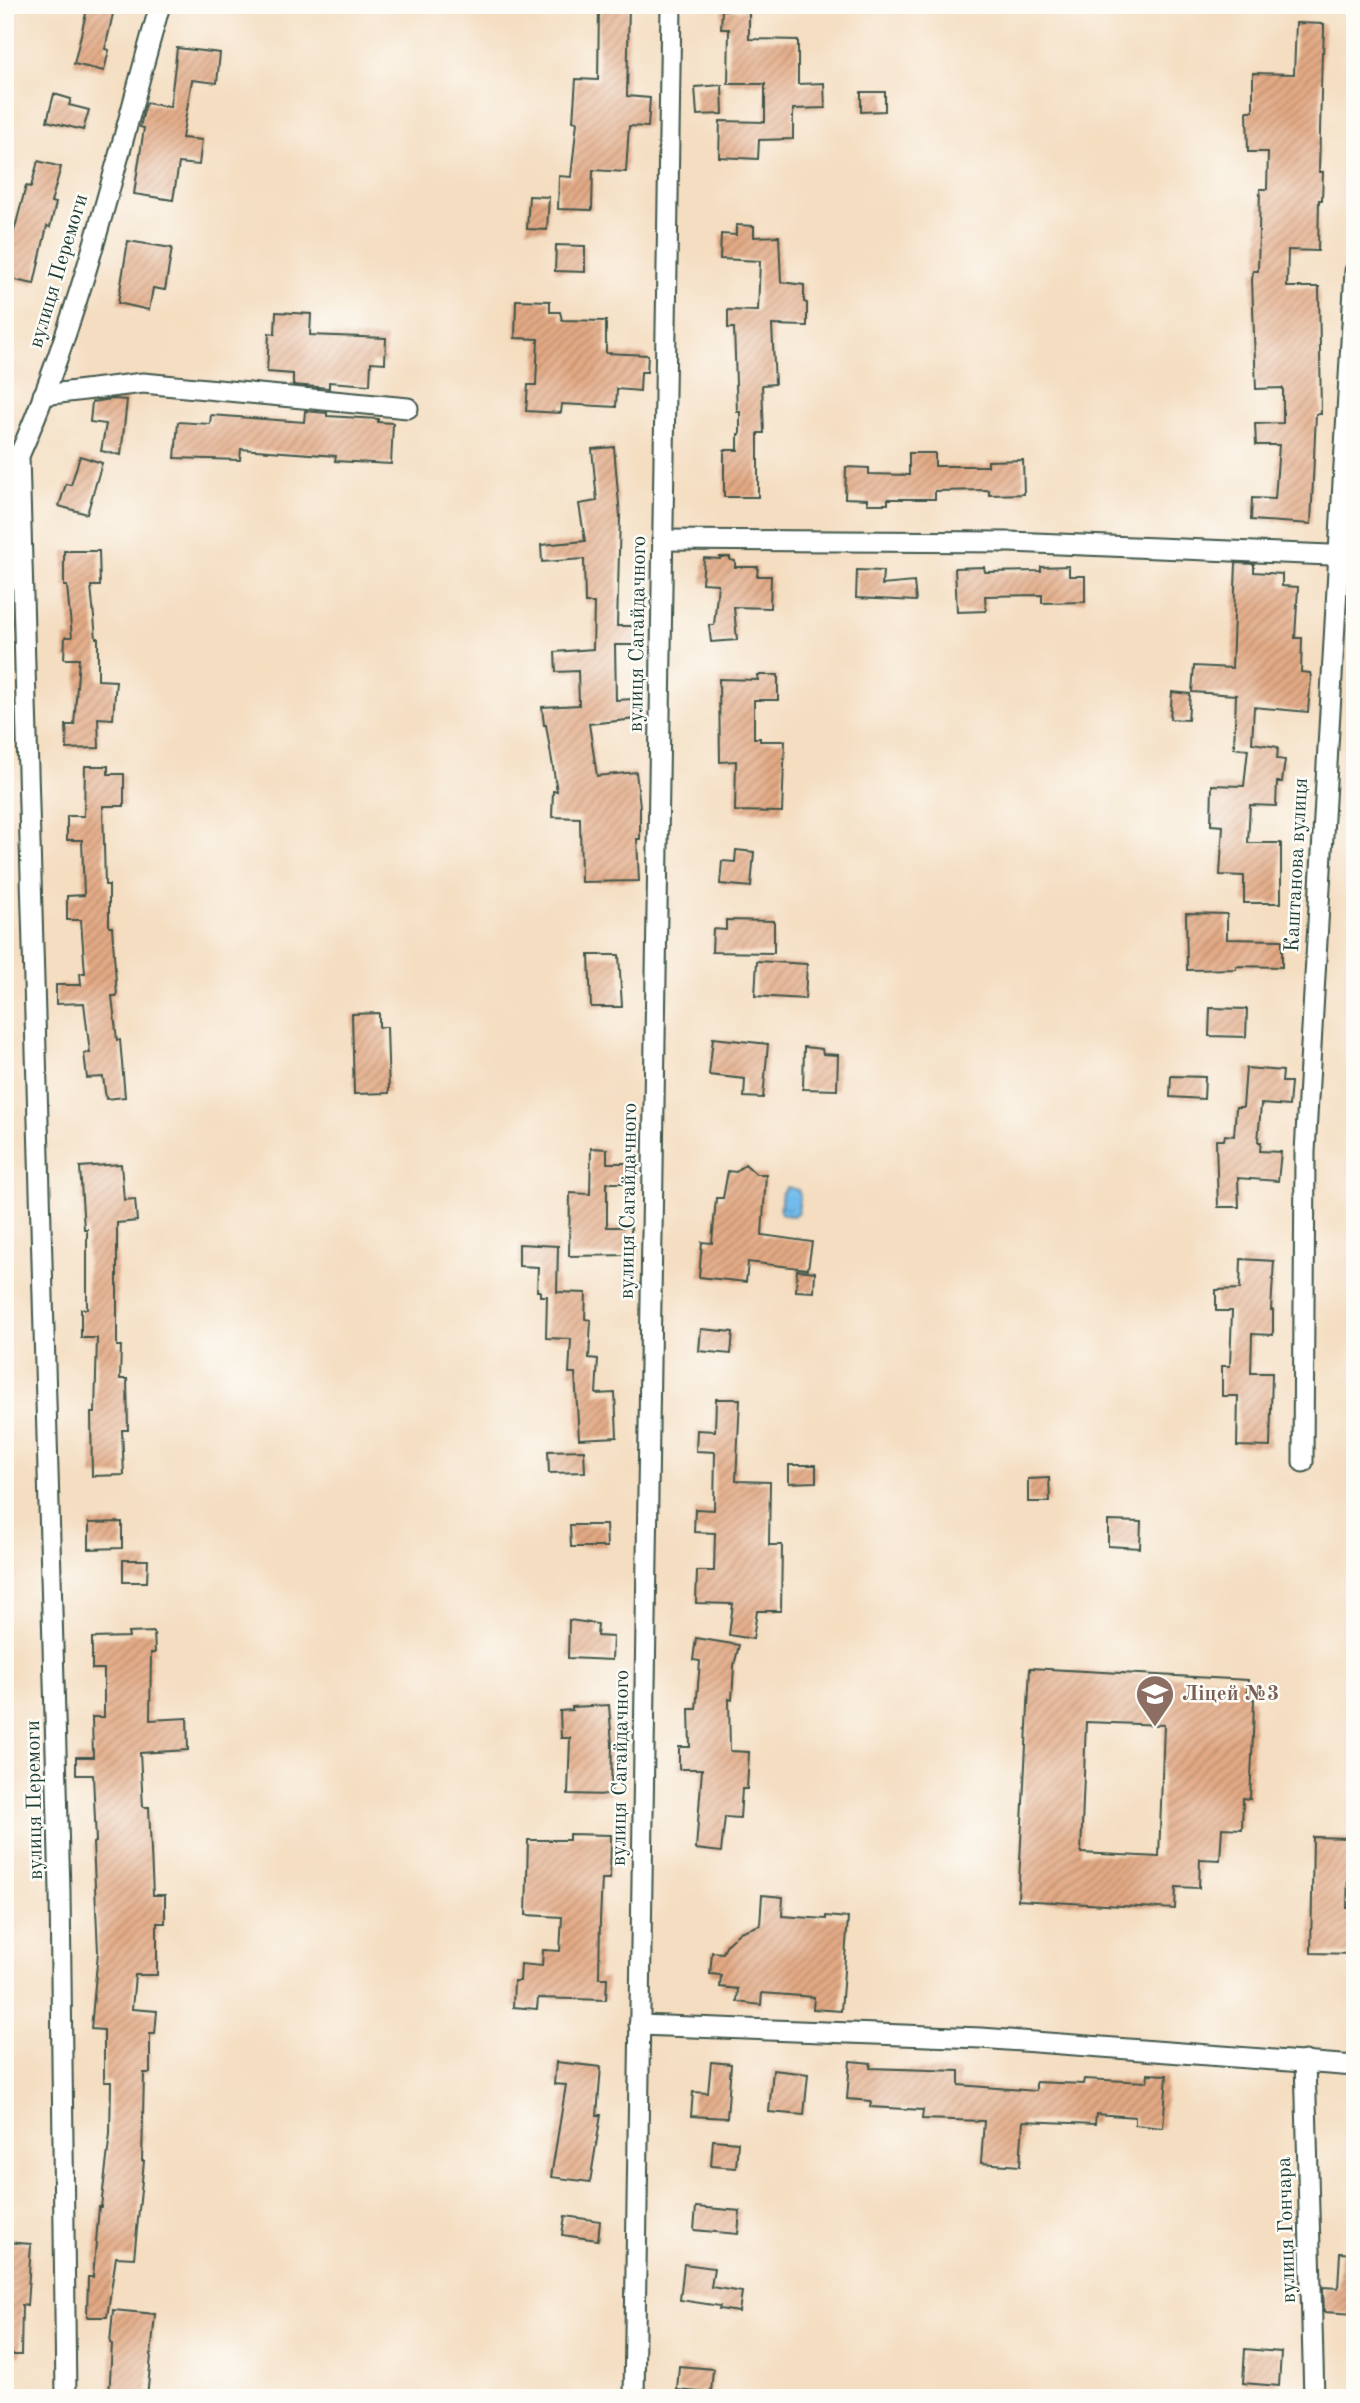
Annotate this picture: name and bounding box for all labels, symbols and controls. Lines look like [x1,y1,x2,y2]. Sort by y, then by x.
street label: вулиця Перемоги [26,191,92,351]
street label: вулиця Сагайдачного [626,536,650,732]
street label: Каштанова вулиця [1282,777,1312,953]
street label: вулиця Сагайдачного [617,1103,641,1299]
street label: вулиця Сагайдачного [609,1670,633,1866]
school or university icon: Ліцей №3 [1134,1673,1176,1728]
place label: Ліцей №3 [1182,1684,1279,1705]
street label: вулиця Перемоги [23,1720,47,1880]
street label: вулиця Гончара [1274,2156,1300,2304]

